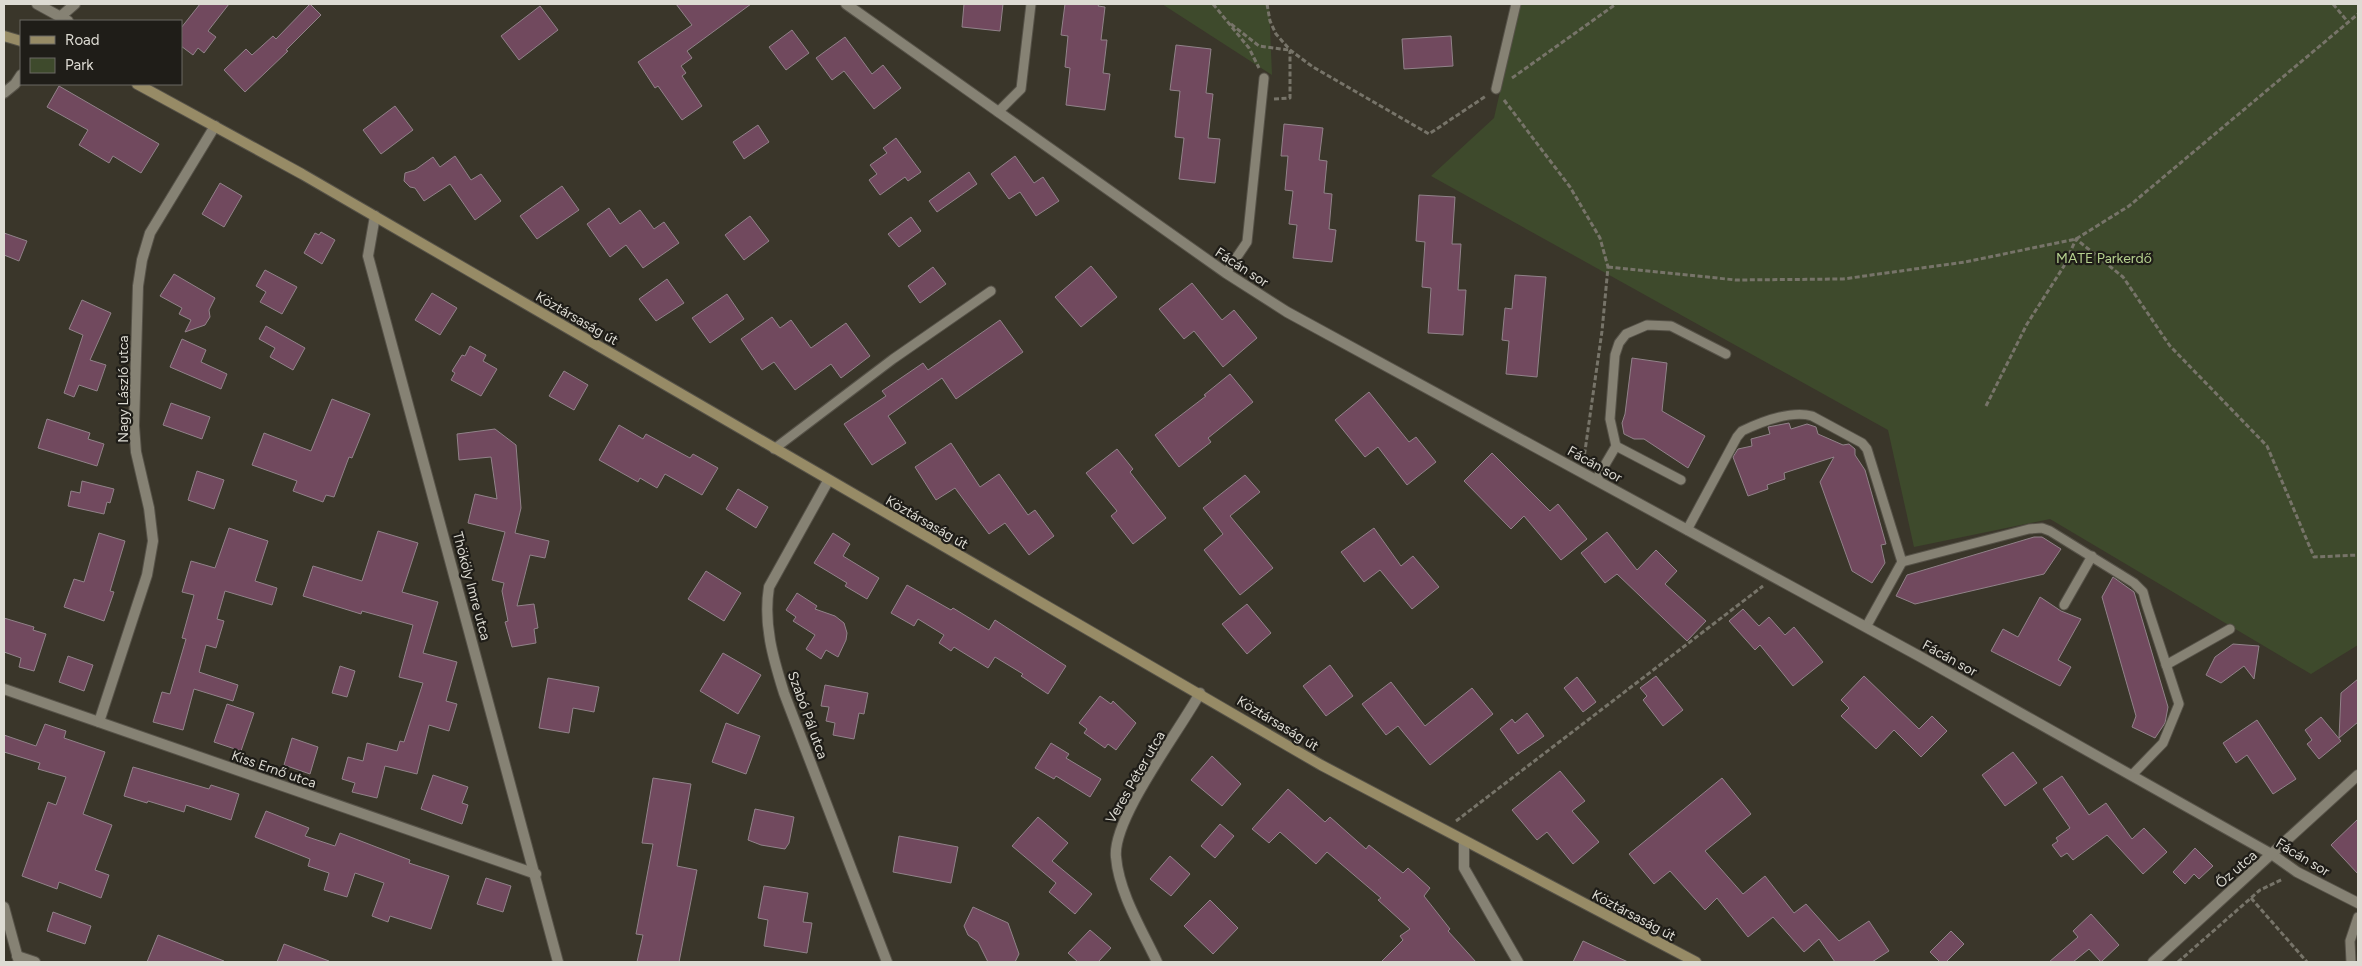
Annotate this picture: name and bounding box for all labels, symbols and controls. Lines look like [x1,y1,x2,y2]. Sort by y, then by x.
legend [20,20,182,85]
text: Road [65,31,100,49]
text: Park [65,56,94,74]
street label: Fácán sor [1212,244,1272,291]
park label: MATE Parkerdő [2056,250,2152,267]
street label: Köztársaság út [532,288,621,349]
street label: Nagy László utca [115,335,132,443]
street label: Fácán sor [1564,442,1625,487]
street label: Köztársaság út [882,492,971,553]
street label: Thököly Imre utca [449,530,494,642]
street label: Fácán sor [1919,636,1980,681]
street label: Szabó Pál utca [784,669,831,761]
street label: Köztársaság út [1234,692,1322,755]
street label: Veres Péter utca [1102,728,1169,826]
street label: Kiss Ernő utca [229,747,318,792]
street label: Fácán sor [2273,835,2333,880]
street label: Őz utca [2212,847,2260,892]
street label: Köztársaság út [1589,886,1679,945]

